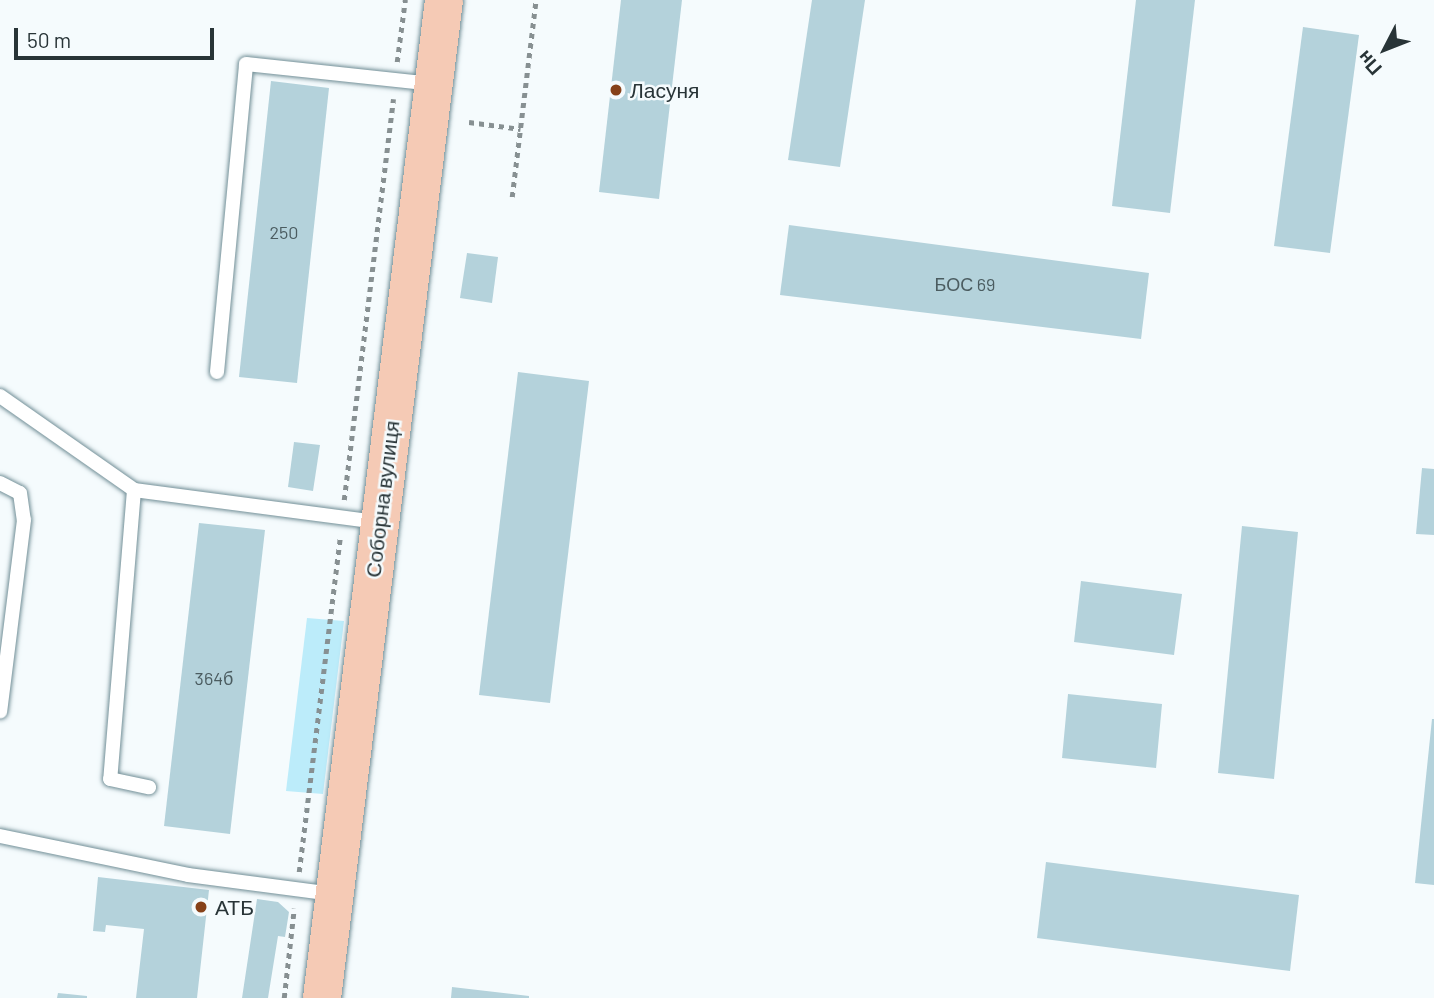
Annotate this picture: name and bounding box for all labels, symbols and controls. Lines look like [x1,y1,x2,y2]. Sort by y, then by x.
scale bar [18,14,217,58]
north arrow [1350,14,1420,84]
text: 50 m [27,27,71,52]
text: Пн [1352,46,1386,80]
place label: Ласуня [630,77,699,103]
marker: Ласуня [608,82,624,98]
house number: 250 [269,221,299,243]
house number: БОС 69 [935,273,995,295]
street label: Соборна вулиця [360,419,404,579]
house number: 364б [195,667,233,689]
place label: АТБ [215,894,254,920]
marker: АТБ [193,899,209,915]

